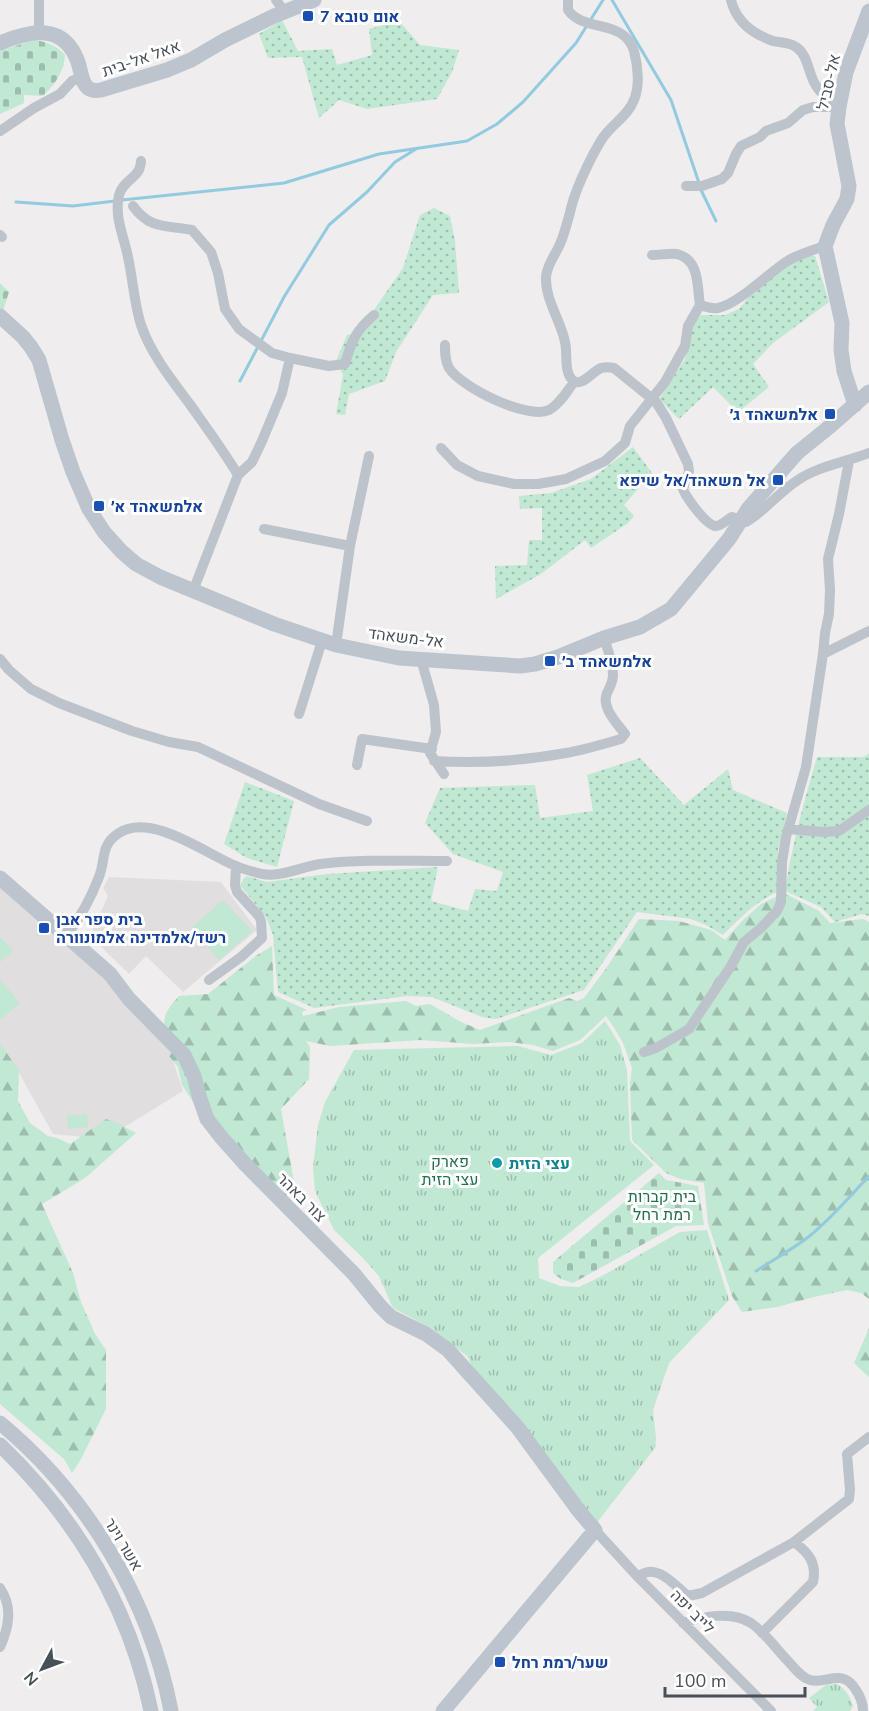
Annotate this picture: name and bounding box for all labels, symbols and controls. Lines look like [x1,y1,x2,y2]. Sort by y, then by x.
place label: אום טובא 7 [320,6,400,28]
marker: אום טובא 7 [301,9,315,23]
street label: אאל אל-בית [99,35,183,83]
street label: אל-סביל [812,52,846,112]
place label: אלמשאהד ג׳ [730,404,818,426]
marker: אלמשאהד ג׳ [823,407,837,421]
place label: אל משאהד/אל שיפא [619,470,766,492]
marker: אל משאהד/אל שיפא [771,473,785,487]
place label: אלמשאהד א׳ [111,496,203,518]
marker: אלמשאהד א׳ [92,499,106,513]
street label: אל-משאהד [367,622,445,654]
place label: אלמשאהד ב׳ [562,651,652,673]
marker: אלמשאהד ב׳ [543,654,557,668]
place label: בית ספר אבן רשד/אלמדינה אלמונוורה [56,909,226,949]
marker: בית ספר אבן רשד/אלמדינה אלמונוורה [37,921,51,935]
park label: פארק עצי הזית [422,1151,478,1191]
place label: עצי הזית [509,1153,570,1175]
marker: עצי הזית [490,1156,504,1170]
street label: צור באהר [272,1168,331,1227]
park label: בית קברות רמת רחל [628,1186,697,1226]
street label: אשר וינר [99,1514,148,1575]
street label: לייב יפה [665,1585,719,1639]
north arrow [12,1639,72,1699]
place label: שער/רמת רחל [512,1652,609,1674]
marker: שער/רמת רחל [493,1655,507,1669]
scale bar [665,1660,804,1698]
text: N [19,1666,44,1690]
text: 100 m [674,1669,726,1693]

